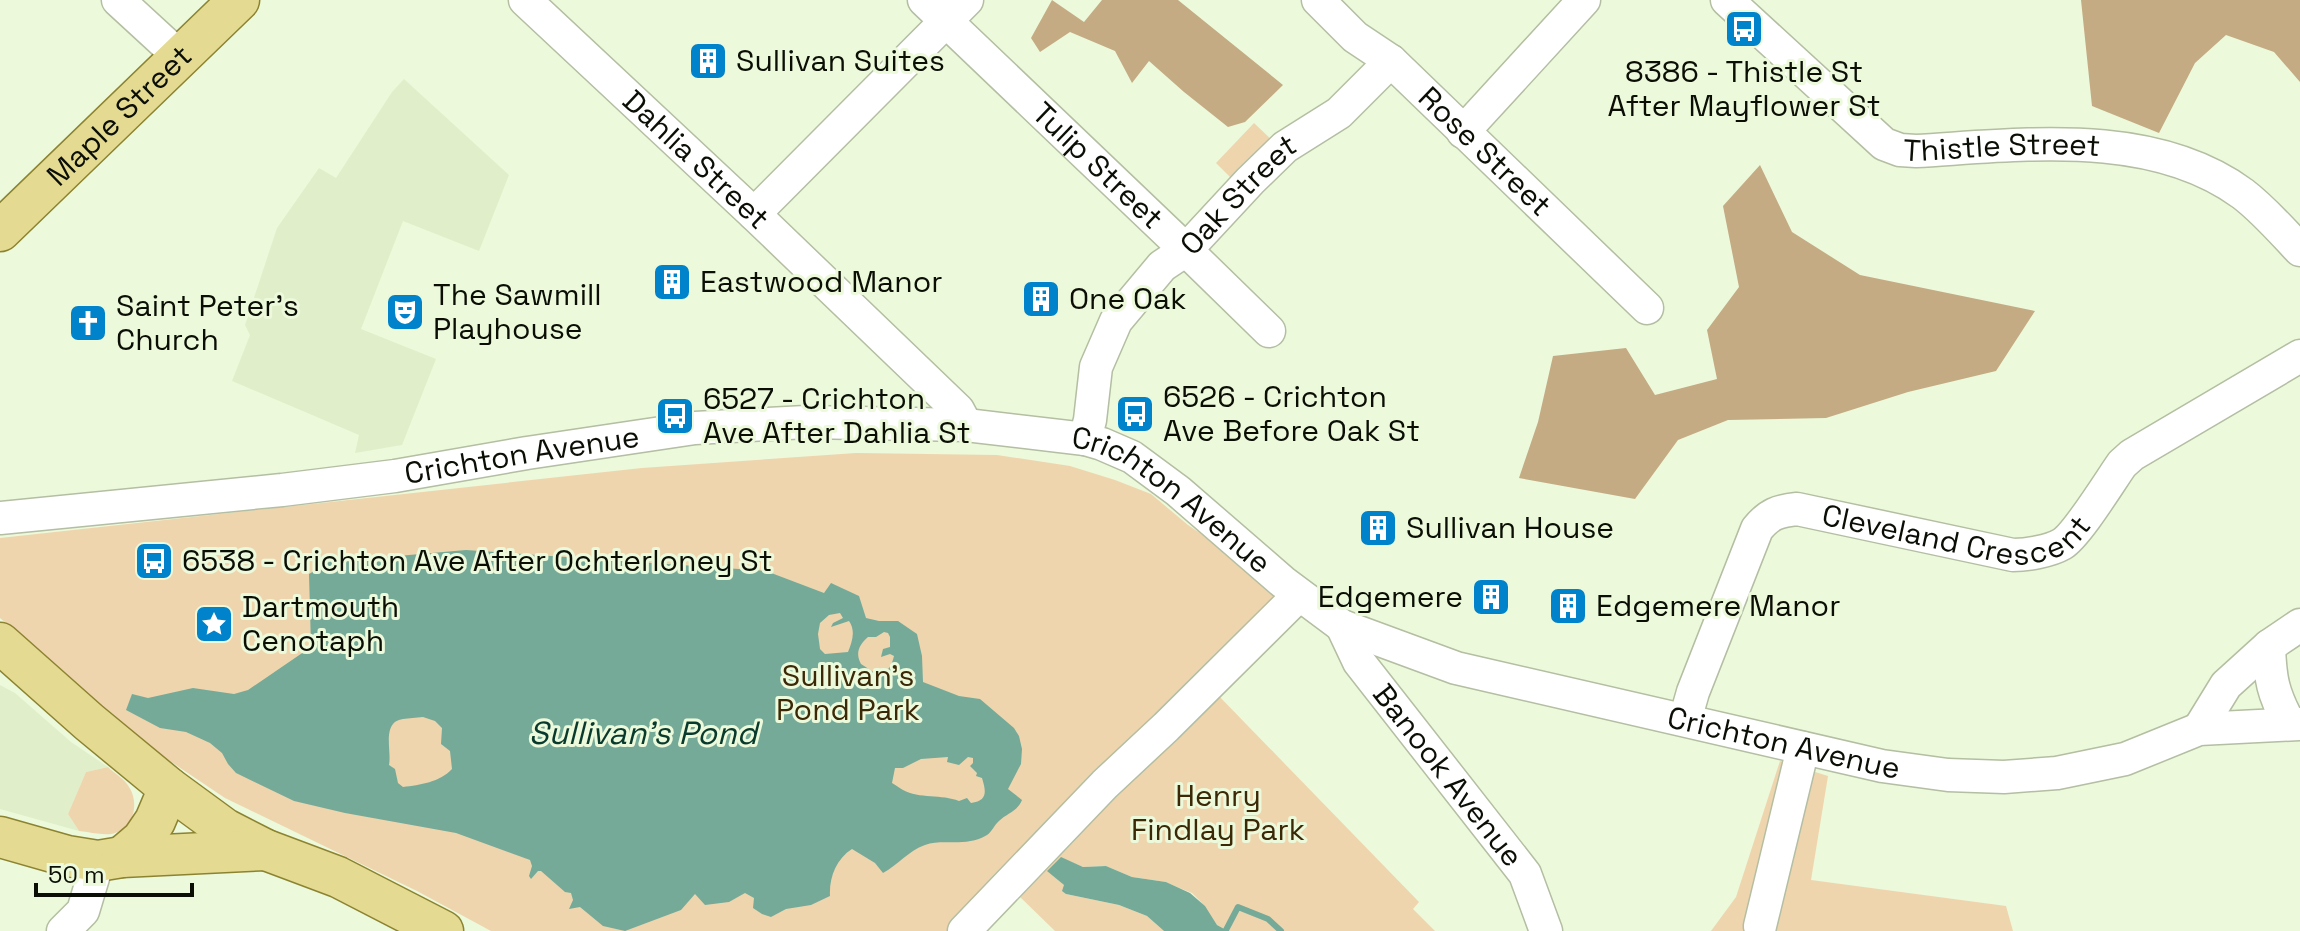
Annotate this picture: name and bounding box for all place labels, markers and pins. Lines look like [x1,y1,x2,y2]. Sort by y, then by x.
bus stop icon: 8386 - Thistle St After Mayflower St [1723,8,1765,50]
building icon: Sullivan Suites [687,40,729,82]
place label: Sullivan Suites [736,41,945,80]
place label: 8386 - Thistle St After Mayflower St [1607,52,1881,125]
building icon: Eastwood Manor [651,261,693,303]
place label: Eastwood Manor [700,262,943,301]
place label: The Sawmill Playhouse [433,275,602,348]
building icon: One Oak [1020,278,1062,320]
place label: One Oak [1069,279,1186,318]
place label: Saint Peter's Church [116,286,299,359]
theatre icon: The Sawmill Playhouse [384,291,426,333]
church icon: Saint Peter's Church [67,302,109,344]
place label: 6526 - Crichton Ave Before Oak St [1163,377,1420,450]
place label: 6527 - Crichton Ave After Dahlia St [703,379,970,452]
bus stop icon: 6526 - Crichton Ave Before Oak St [1114,393,1156,435]
bus stop icon: 6527 - Crichton Ave After Dahlia St [654,395,696,437]
building icon: Sullivan House [1357,507,1399,549]
place label: Sullivan House [1406,508,1614,547]
bus stop icon: 6538 - Crichton Ave After Ochterloney St [133,540,175,582]
place label: 6538 - Crichton Ave After Ochterloney St [182,541,773,580]
building icon: Edgemere [1470,576,1512,618]
place label: Edgemere [1318,577,1463,616]
building icon: Edgemere Manor [1547,585,1589,627]
place label: Edgemere Manor [1596,586,1840,625]
place label: Dartmouth Cenotaph [242,587,399,660]
place icon: Dartmouth Cenotaph [193,603,235,645]

